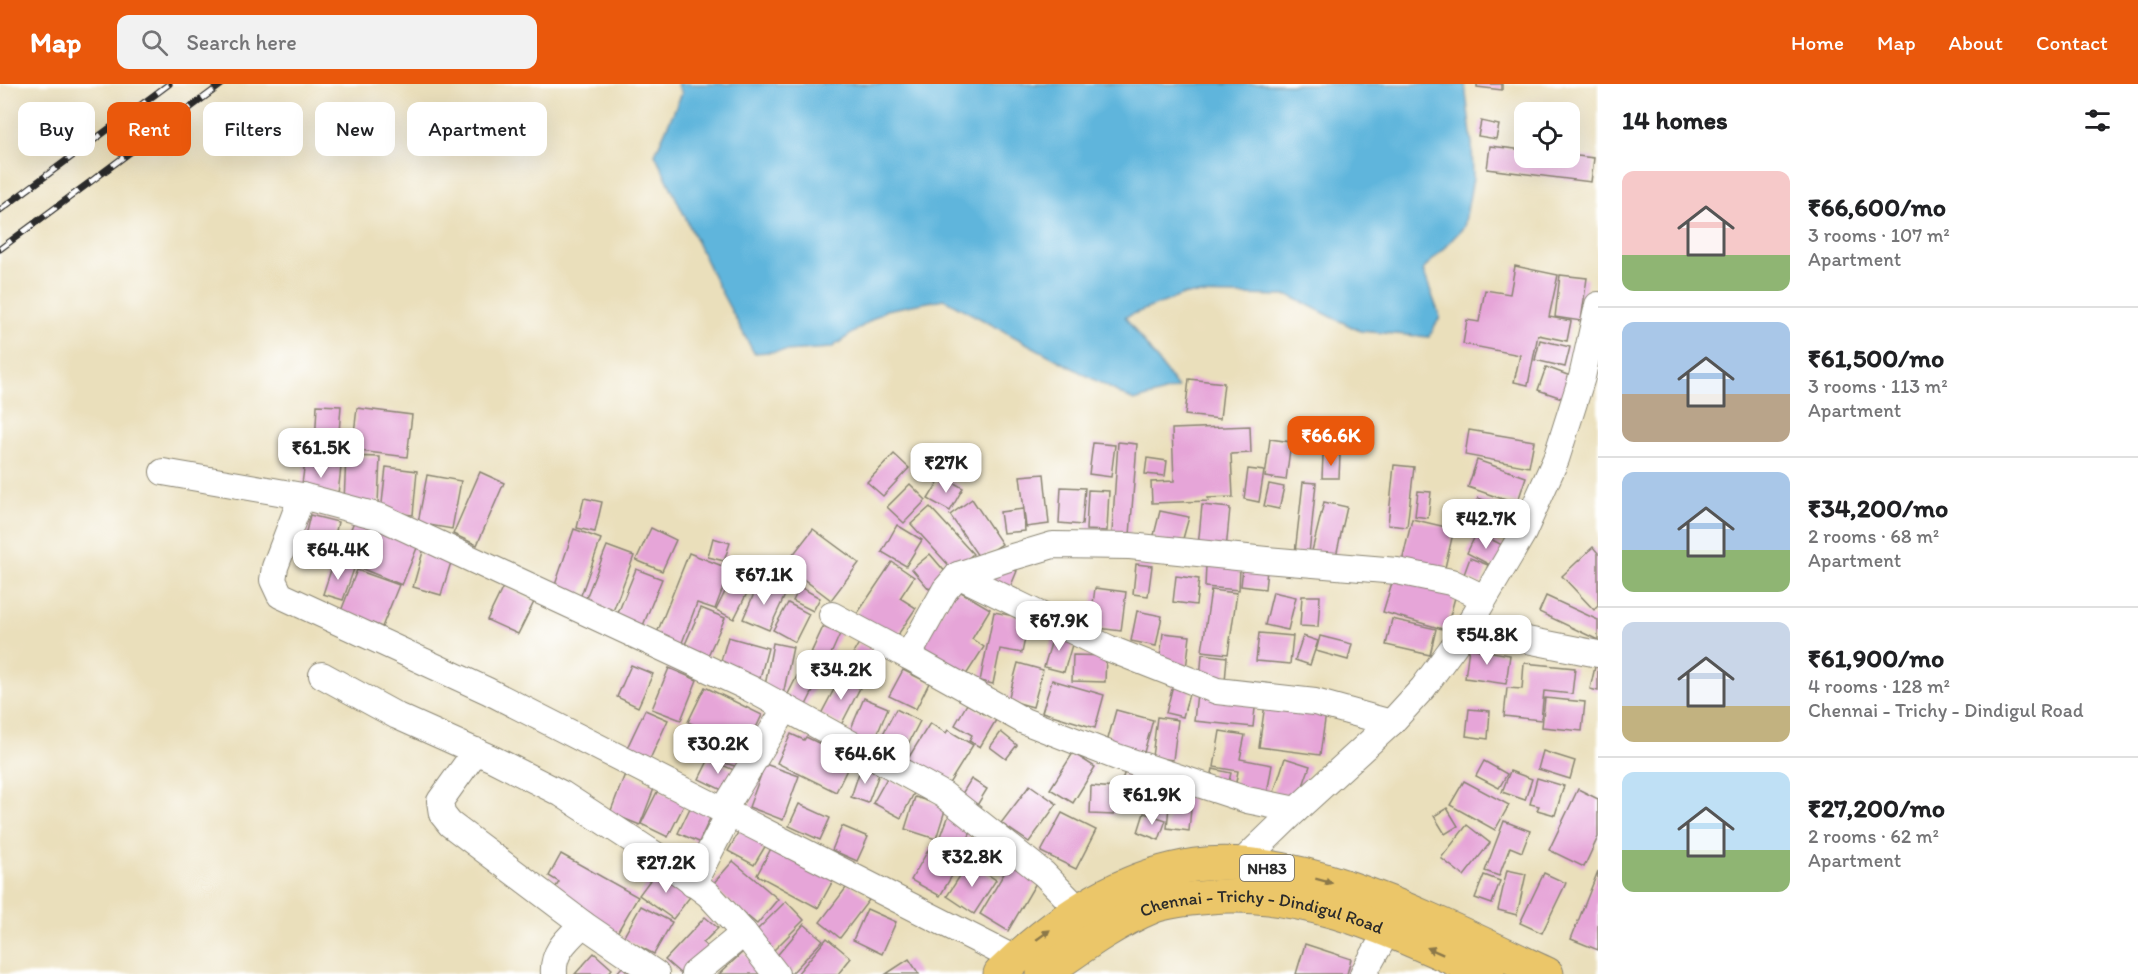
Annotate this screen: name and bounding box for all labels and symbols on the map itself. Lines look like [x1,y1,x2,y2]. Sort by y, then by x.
pin: ₹66.6K [1282,416,1380,467]
pin: ₹61.5K [272,428,370,479]
pin: ₹27K [910,443,982,494]
pin: ₹42.7K [1437,499,1535,550]
pin: ₹64.4K [289,530,387,581]
pin: ₹67.1K [715,555,813,606]
pin: ₹67.9K [1010,601,1108,652]
pin: ₹54.8K [1438,615,1536,666]
pin: ₹34.2K [792,650,890,701]
pin: ₹30.2K [669,724,767,775]
pin: ₹64.6K [816,734,914,785]
pin: ₹61.9K [1103,775,1201,826]
pin: ₹32.8K [923,837,1021,888]
pin: ₹27.2K [617,843,715,894]
road number: NH83 [1240,855,1294,881]
one-way arrow [1315,876,1333,886]
street label: Chennai - Trichy - Dindigul Road [1136,885,1387,939]
one-way arrow [1035,929,1051,941]
one-way arrow [1426,946,1443,955]

